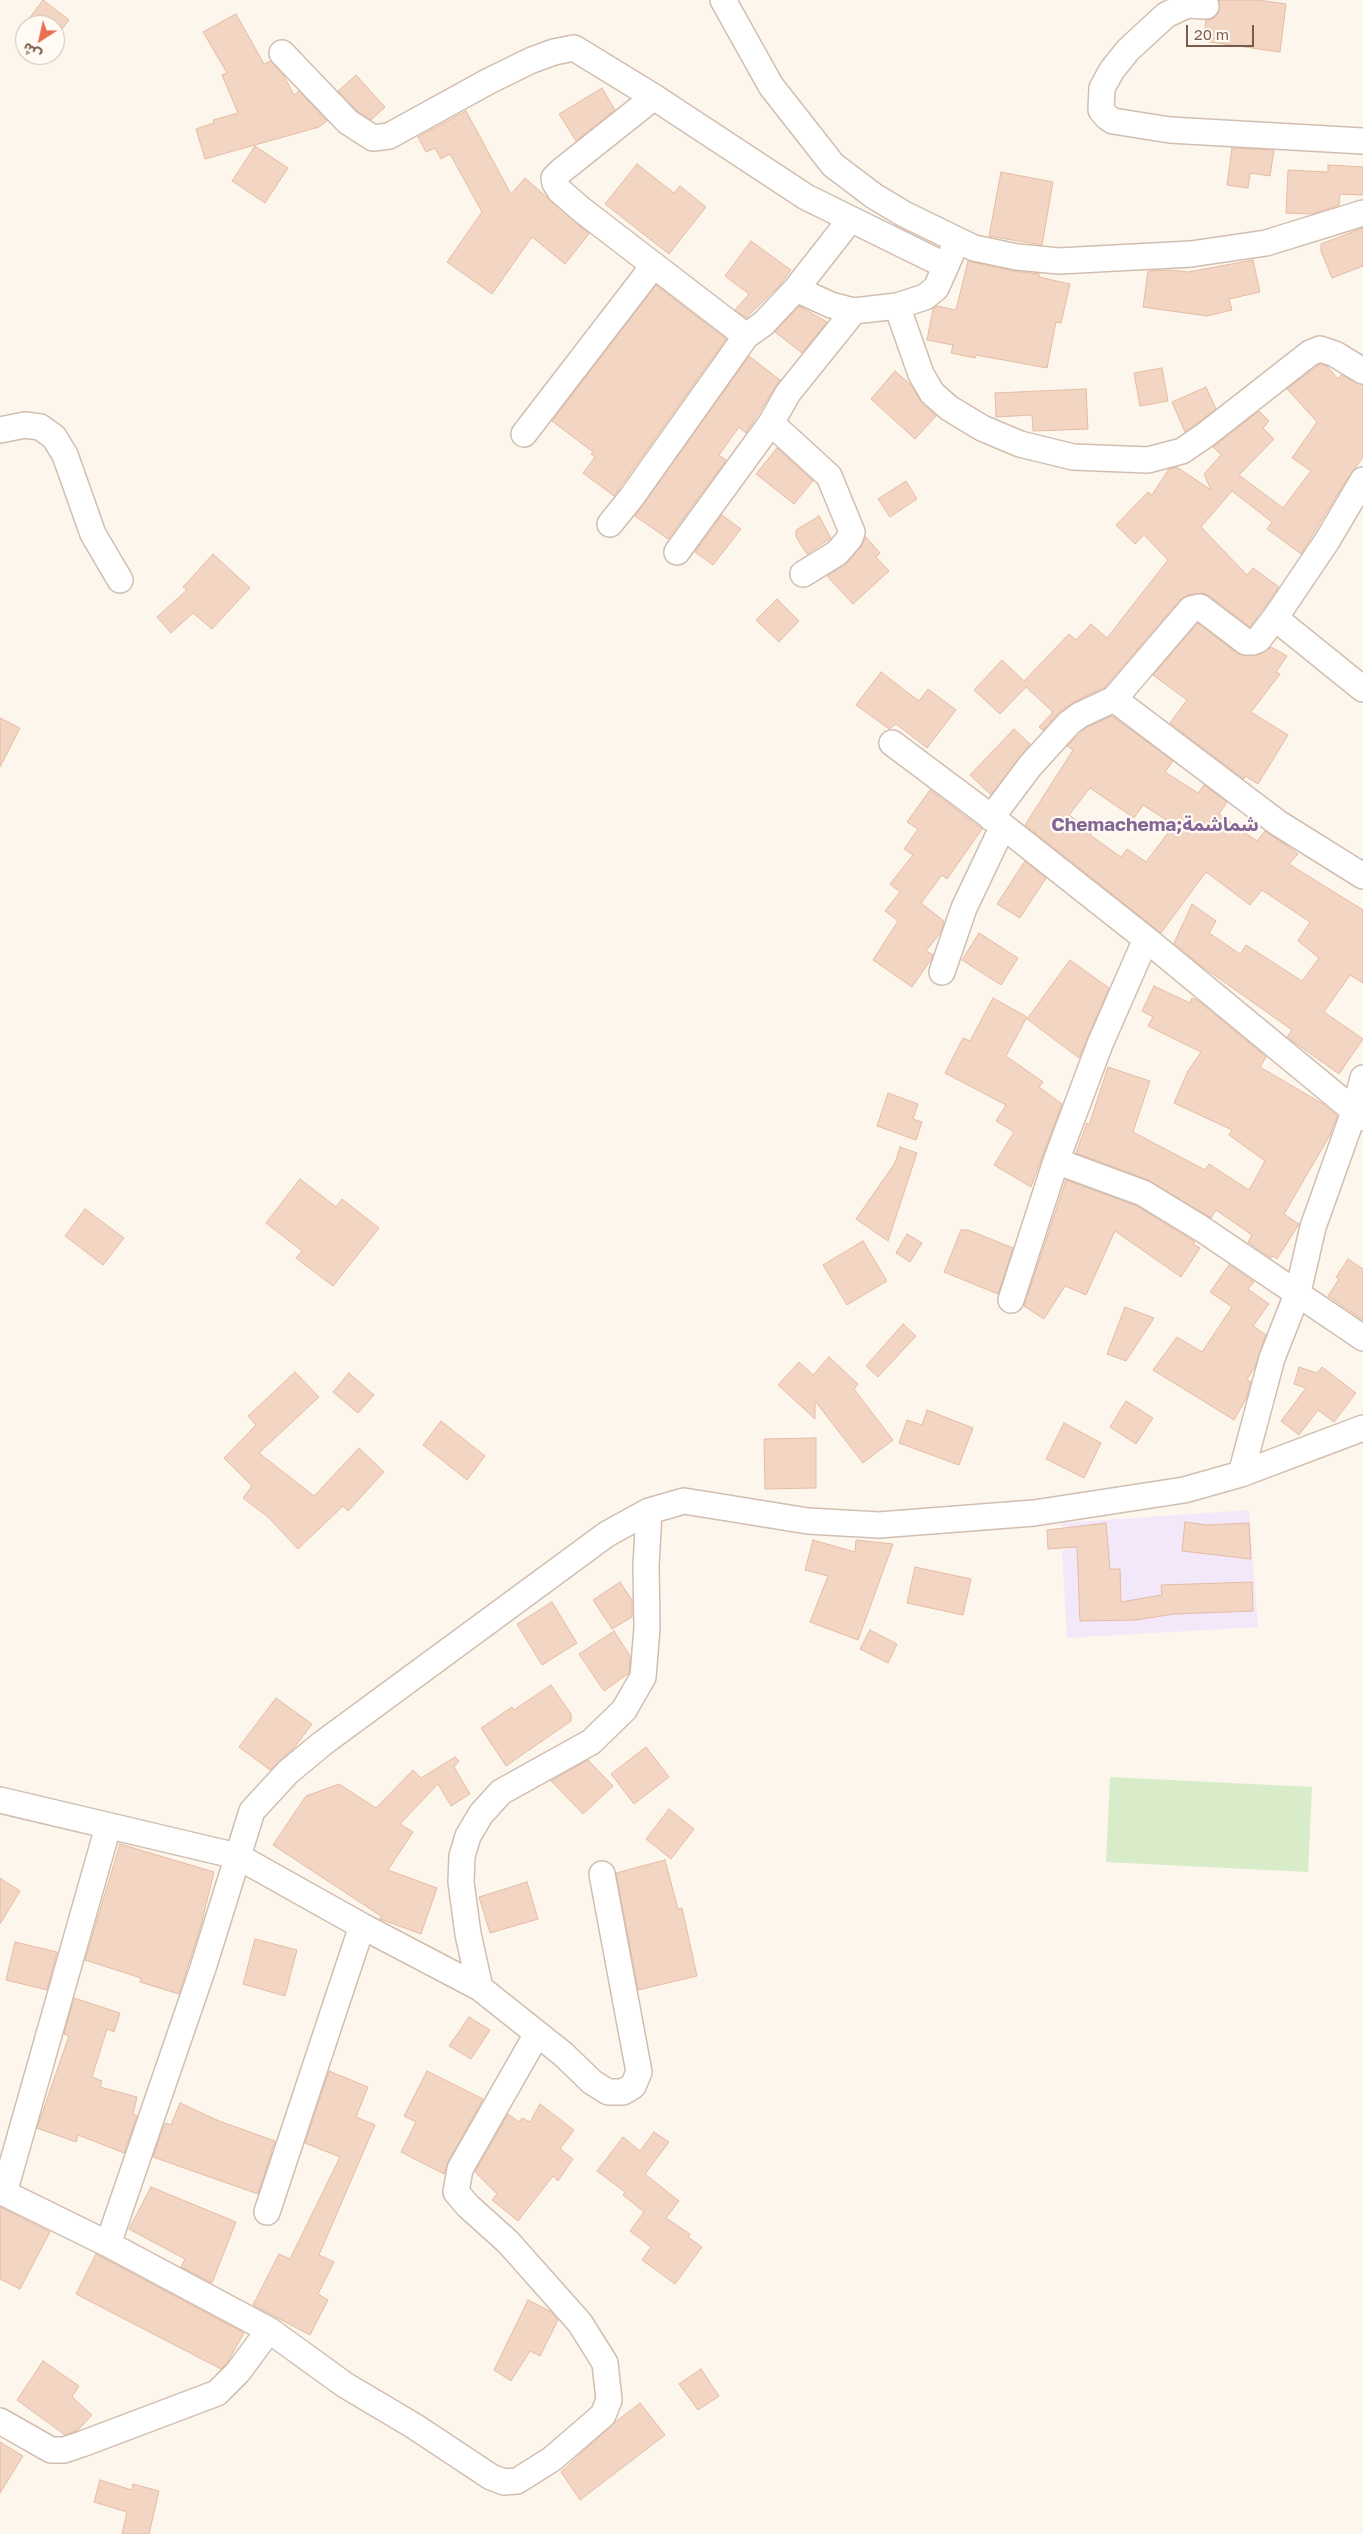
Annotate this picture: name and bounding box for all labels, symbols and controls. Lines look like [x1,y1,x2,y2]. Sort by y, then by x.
north arrow [15,15,65,65]
scale bar [1188,15,1256,47]
text: 20 m [1194,25,1229,43]
text: ش [19,39,44,64]
district label: Chemachema;شماشمة [1051,814,1259,836]

